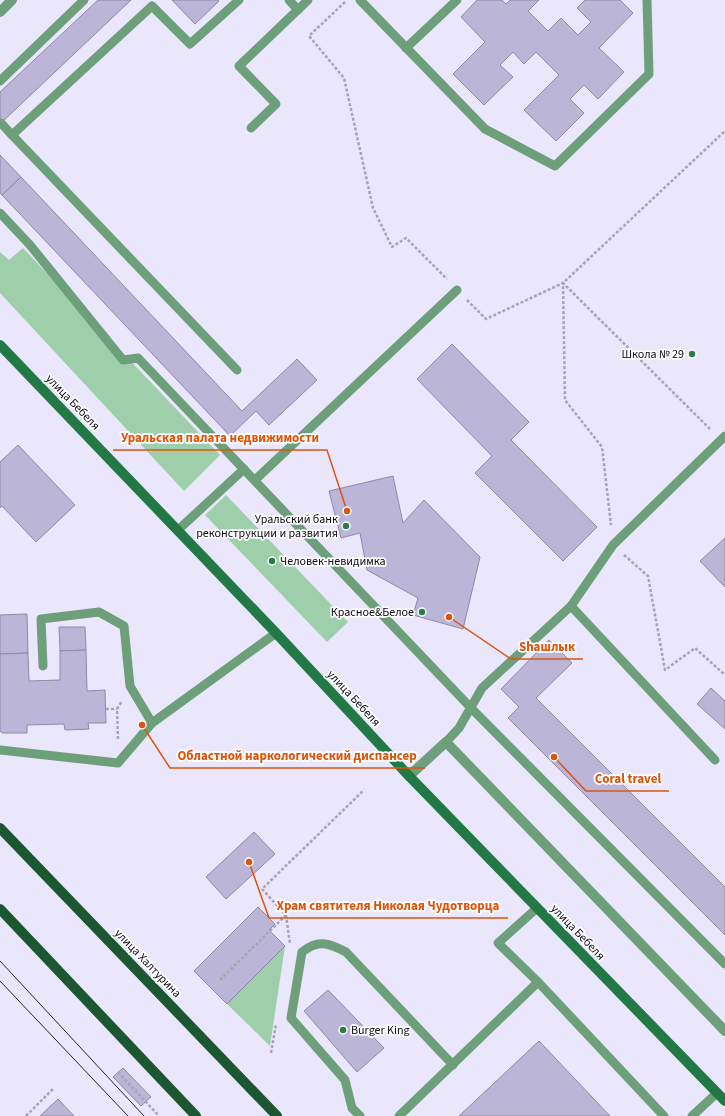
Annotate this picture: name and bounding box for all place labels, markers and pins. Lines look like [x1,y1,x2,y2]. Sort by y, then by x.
place label: Школа № 29 [621,346,684,363]
marker: Школа № 29 [687,349,697,359]
callout: Уральская палата недвижимости [113,425,327,450]
place label: Уральский банк реконструкции и развития [196,511,338,542]
marker: Уральский банк реконструкции и развития [341,521,351,531]
place label: Человек-невидимка [280,553,386,570]
marker: Человек-невидимка [267,556,277,566]
place label: Красное&Белое [331,604,414,621]
marker: Красное&Белое [417,607,427,617]
callout: Shашлык [511,634,583,659]
callout: Областной наркологический диспансер [170,743,425,768]
callout: Coral travel [586,766,669,791]
callout: Храм святителя Николая Чудотворца [269,893,508,918]
place label: Burger King [351,1022,410,1039]
marker: Burger King [338,1025,348,1035]

